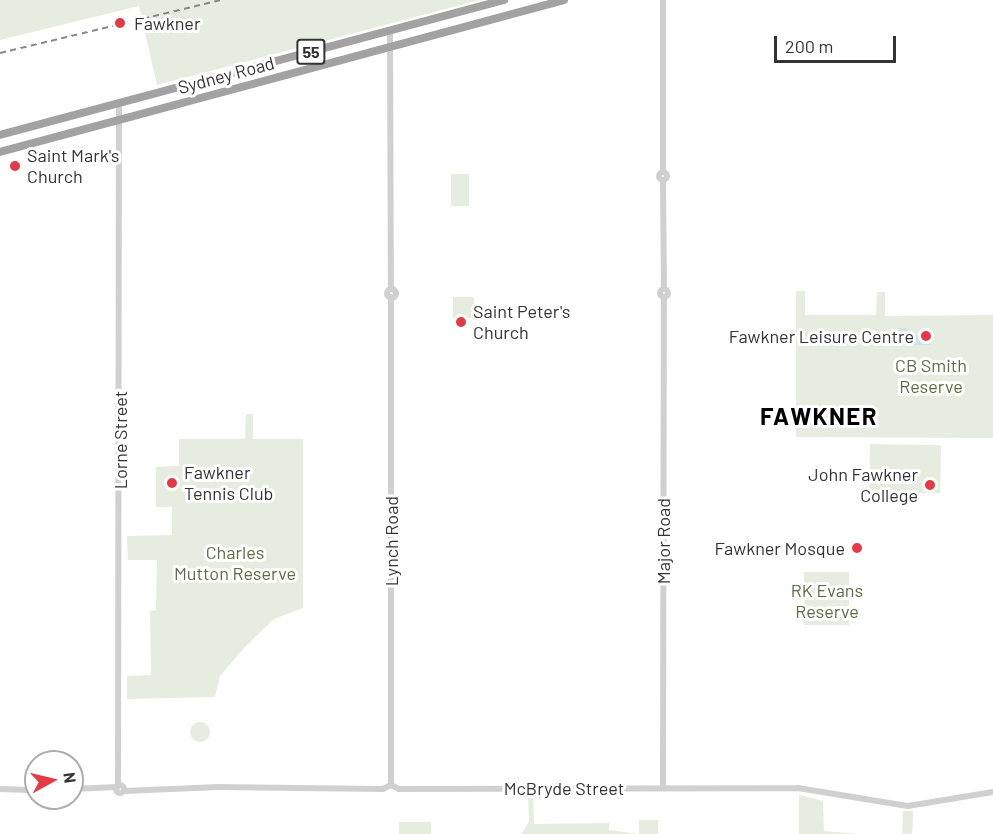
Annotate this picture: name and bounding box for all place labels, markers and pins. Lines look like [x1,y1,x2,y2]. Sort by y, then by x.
place label: Fawkner [134,12,200,34]
marker: Fawkner [111,14,129,32]
place label: Saint Mark's Church [27,145,119,188]
marker: Saint Mark's Church [8,159,22,173]
place label: Saint Peter's Church [473,301,570,344]
marker: Saint Peter's Church [454,315,468,329]
place label: Fawkner Leisure Centre [729,325,914,347]
marker: Fawkner Leisure Centre [919,329,933,343]
place label: Fawkner Tennis Club [184,462,273,504]
place label: John Fawkner College [808,464,918,506]
marker: Fawkner Tennis Club [165,476,179,490]
marker: John Fawkner College [923,478,937,492]
place label: Fawkner Mosque [714,537,845,559]
marker: Fawkner Mosque [850,541,864,555]

